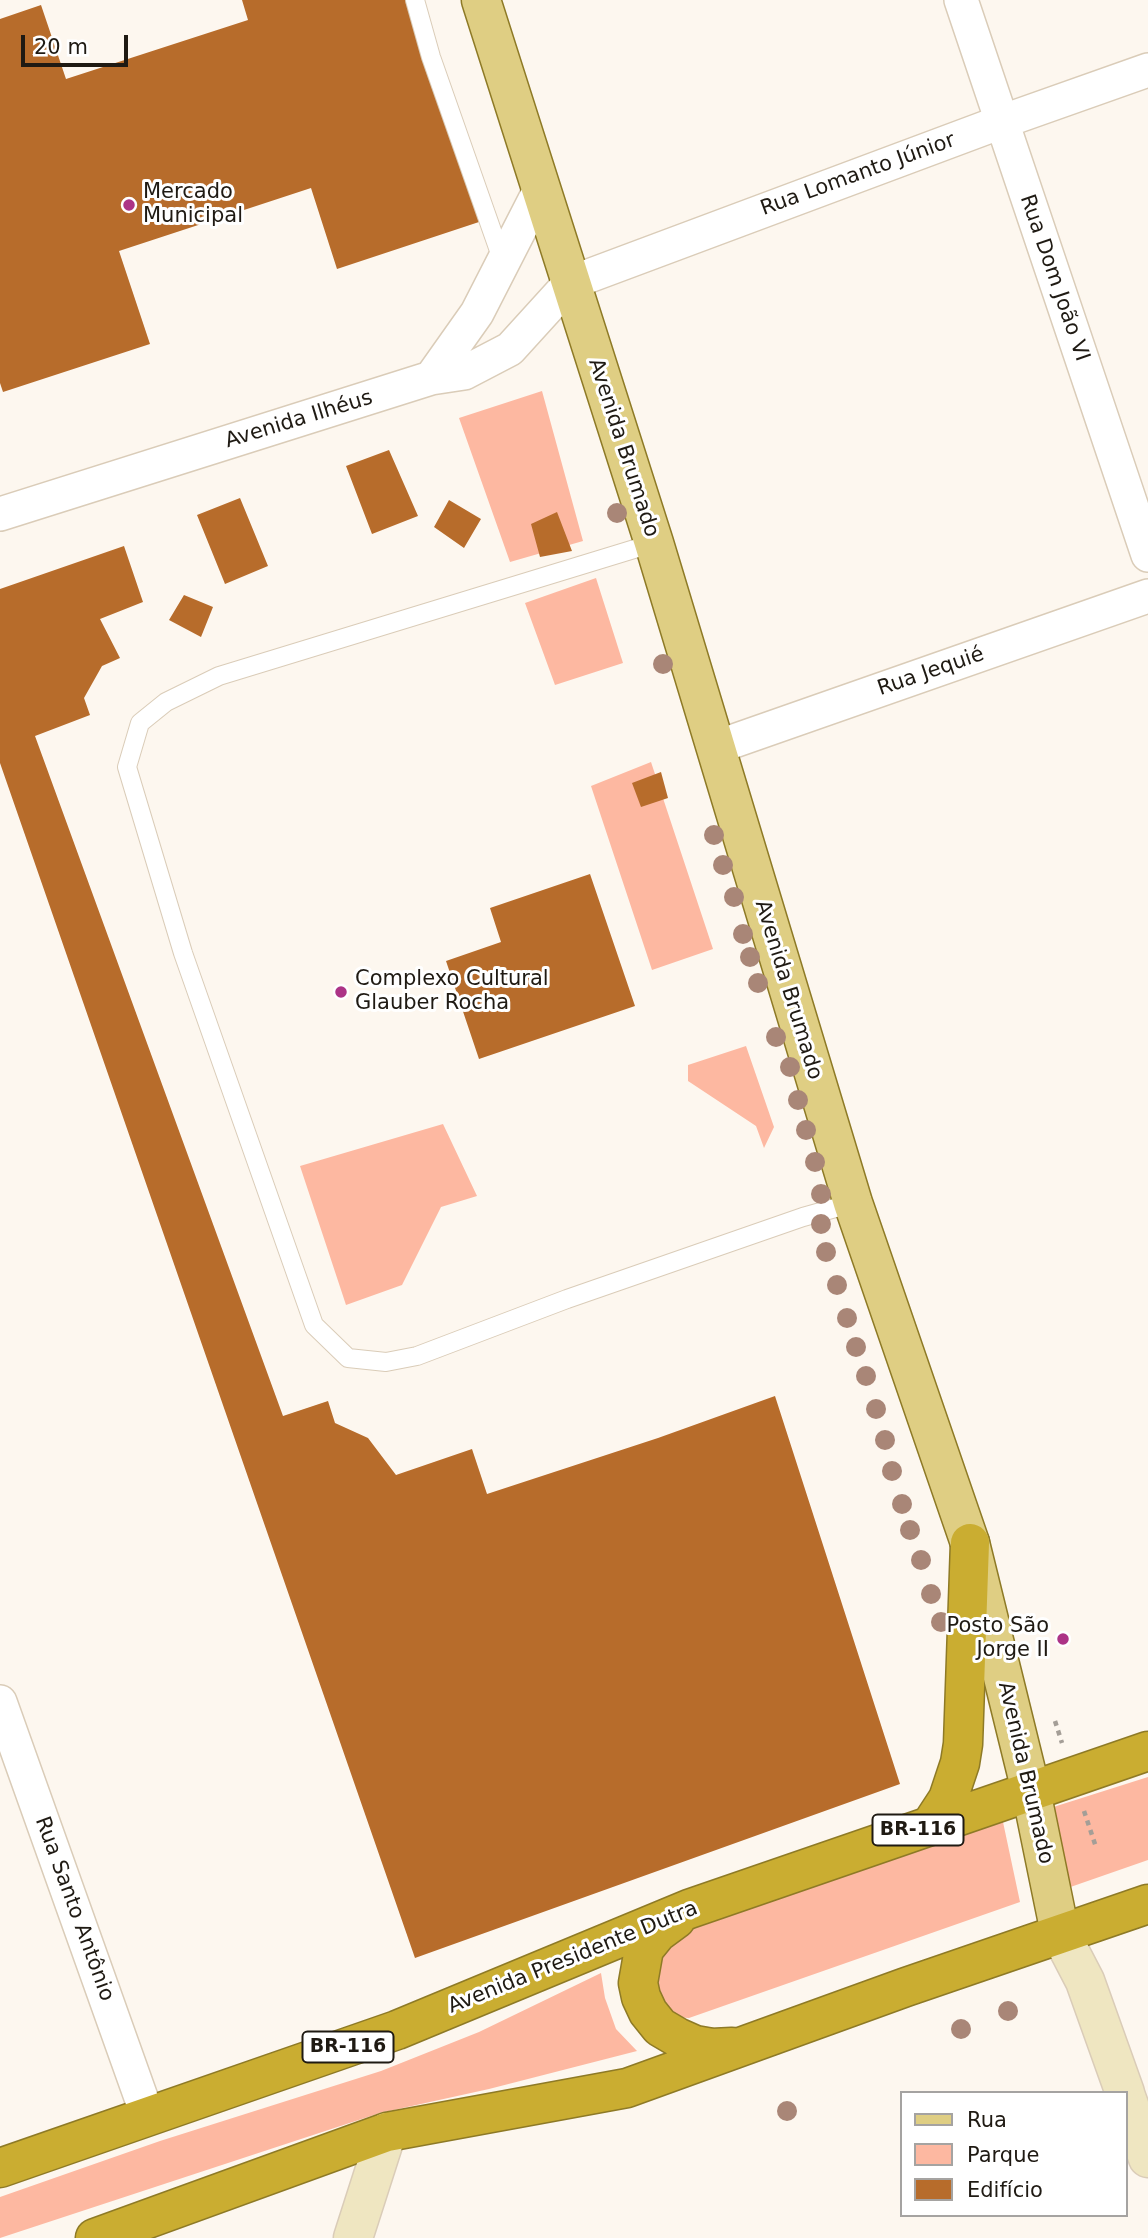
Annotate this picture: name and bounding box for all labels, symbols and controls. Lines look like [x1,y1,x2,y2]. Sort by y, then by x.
scale bar [24,21,131,65]
text: 20 m [34,35,88,59]
street label: Rua Lomanto Júnior [757,128,959,222]
place label: Mercado Municipal [143,180,243,230]
street label: Rua Dom João VI [1014,191,1094,365]
marker: Mercado Municipal [121,197,137,213]
street label: Avenida Brumado [582,355,664,541]
street label: Avenida Ilhéus [222,386,376,454]
street label: Rua Jequié [874,642,988,702]
street label: Avenida Brumado [749,897,827,1083]
place label: Complexo Cultural Glauber Rocha [355,967,549,1017]
marker: Complexo Cultural Glauber Rocha [333,984,349,1000]
place label: Posto São Jorge II [946,1614,1049,1664]
marker: Posto São Jorge II [1055,1631,1071,1647]
street label: Avenida Brumado [992,1679,1058,1867]
street label: Rua Santo Antônio [29,1813,119,2005]
road number: BR-116 [872,1814,964,1846]
street label: Avenida Presidente Dutra [444,1896,702,2020]
road number: BR-116 [302,2032,394,2062]
legend [900,2091,1127,2217]
text: Rua [967,2108,1007,2132]
text: Parque [967,2143,1039,2167]
text: Edifício [967,2178,1043,2202]

